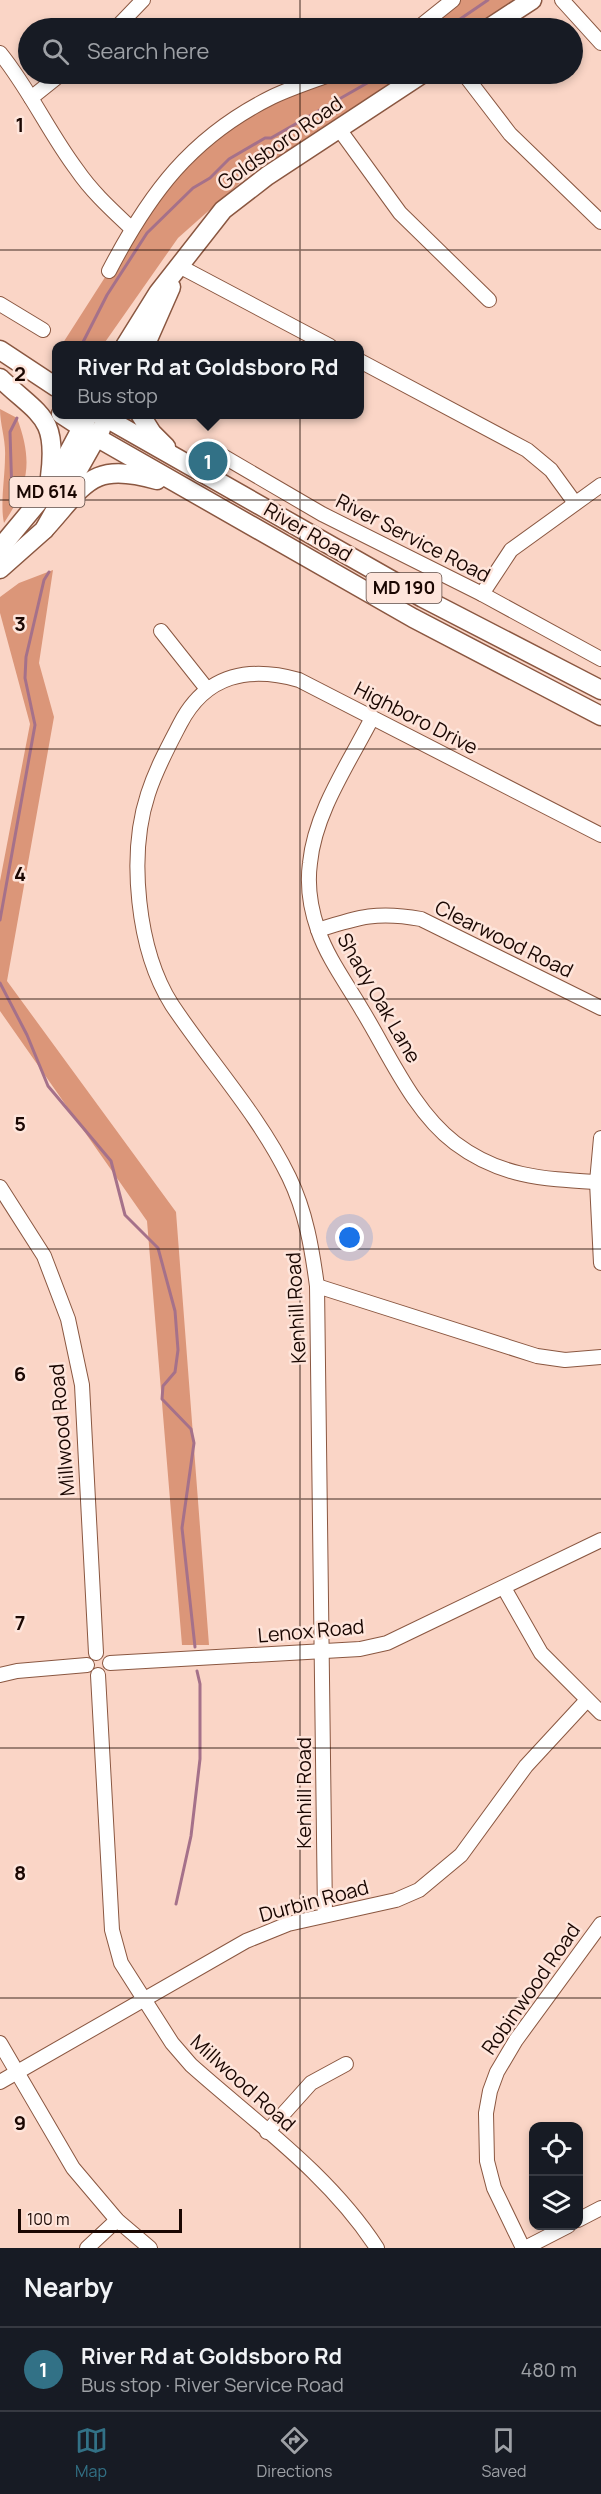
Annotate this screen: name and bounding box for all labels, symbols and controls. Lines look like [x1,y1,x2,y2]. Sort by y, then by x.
search box [18,18,583,84]
icon: search [39,35,72,68]
text: Search here [87,36,209,66]
street label: Goldsboro Road [212,89,348,196]
text: 1 [16,111,24,138]
popup [52,341,364,419]
text: River Rd at Goldsboro Rd [77,352,339,382]
text: 2 [14,360,26,387]
text: Bus stop [77,382,158,409]
pin: 1 [188,438,228,484]
road number: MD 614 [9,477,84,507]
street label: River Service Road [331,487,495,588]
street label: River Road [259,496,357,568]
road number: MD 190 [366,573,442,603]
text: 3 [14,610,26,637]
street label: Highboro Drive [350,675,483,760]
text: 4 [14,860,26,887]
street label: Clearwood Road [431,893,578,984]
street label: Shady Oak Lane [331,928,428,1068]
text: 5 [14,1110,26,1137]
your location [335,1223,364,1252]
street label: Kenhill Road [279,1252,312,1364]
text: 6 [14,1360,26,1387]
street label: Millwood Road [42,1363,81,1497]
text: 7 [15,1609,25,1636]
street label: Lenox Road [256,1612,365,1649]
street label: Kenhill Road [290,1737,317,1849]
text: 8 [14,1859,26,1886]
street label: Durbin Road [256,1873,372,1928]
street label: Robinwood Road [475,1918,586,2060]
street label: Millwood Road [185,2028,302,2137]
text: 9 [14,2109,26,2136]
map controls [529,2122,583,2230]
button: locate [529,2122,583,2176]
button: layers [529,2176,583,2230]
scale bar [18,2206,182,2234]
text: 100 m [27,2208,70,2230]
text: Nearby [24,2269,113,2305]
text: River Rd at Goldsboro Rd [81,2341,342,2371]
text: 1 [39,2356,48,2383]
text: 480 m [520,2356,577,2383]
text: Bus stop · River Service Road [81,2371,344,2398]
tab: Map [75,2424,108,2482]
tab: Directions [257,2424,332,2482]
tab: Saved [481,2424,526,2482]

